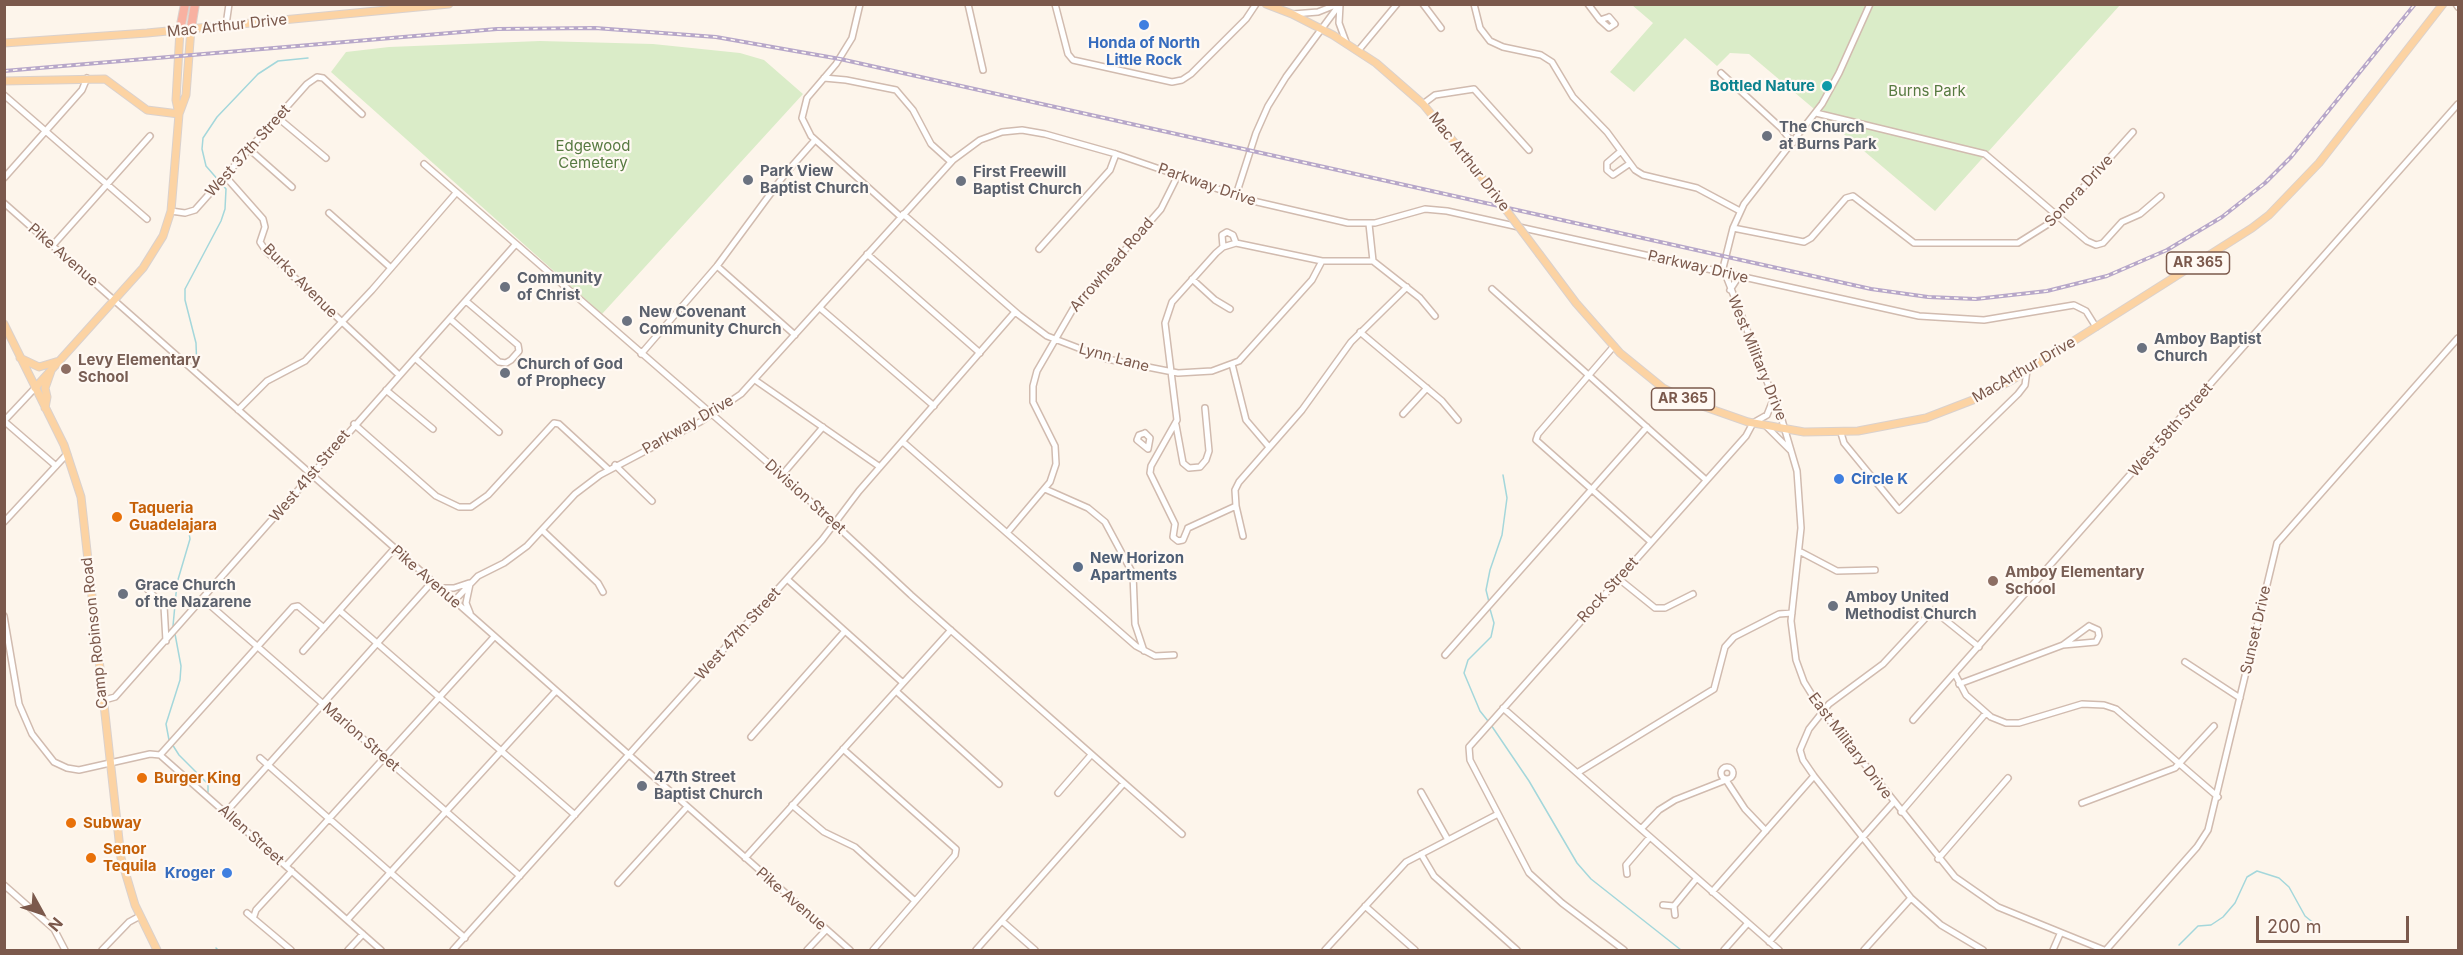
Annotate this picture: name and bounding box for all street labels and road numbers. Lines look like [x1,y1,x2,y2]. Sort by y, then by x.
street label: Mac Arthur Drive [166,11,288,41]
street label: West 37th Street [202,101,294,201]
street label: Mac Arthur Drive [1425,109,1513,215]
street label: Sonora Drive [2041,151,2117,231]
street label: Parkway Drive [1156,160,1258,210]
street label: Arrowhead Road [1066,214,1158,316]
street label: Pike Avenue [24,220,102,290]
street label: Burks Avenue [259,240,341,322]
street label: Parkway Drive [1646,247,1750,287]
road number: AR 365 [2166,252,2230,274]
street label: West Military Drive [1724,293,1790,423]
street label: MacArthur Drive [1969,333,2079,407]
street label: Lynn Lane [1077,340,1151,376]
street label: West 58th Street [2125,379,2217,481]
road number: AR 365 [1652,388,1714,410]
street label: Parkway Drive [639,392,737,458]
street label: West 41st Street [266,426,354,526]
street label: Division Street [761,456,849,538]
street label: Pike Avenue [387,542,465,612]
street label: Rock Street [1574,554,1642,626]
street label: Camp Robinson Road [78,556,112,710]
street label: West 47th Street [692,584,784,684]
street label: Sunset Drive [2237,584,2275,676]
street label: East Military Drive [1804,689,1896,803]
street label: Marion Street [319,699,403,775]
street label: Allen Street [215,801,287,869]
street label: Pike Avenue [752,864,830,934]

